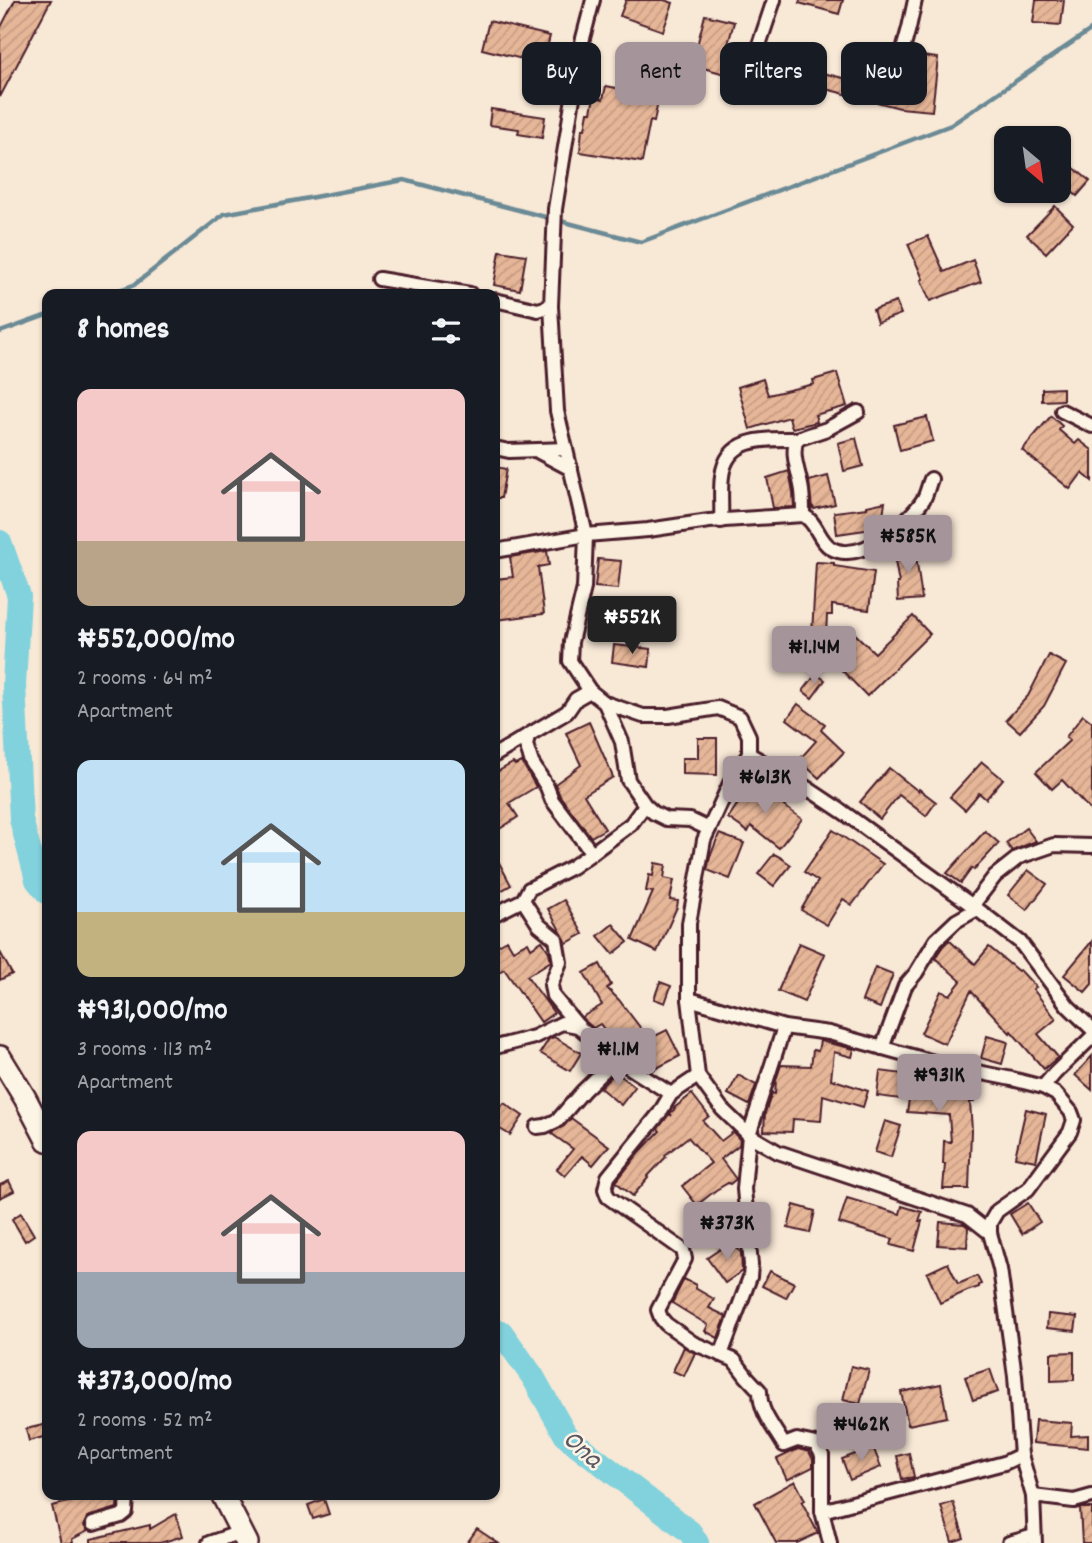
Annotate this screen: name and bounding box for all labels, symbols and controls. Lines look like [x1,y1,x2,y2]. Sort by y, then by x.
chip: Buy [522,42,601,105]
chip: Rent [615,42,706,105]
chip: Filters [720,42,827,105]
chip: New [841,42,927,105]
north arrow [994,126,1071,203]
map controls [994,126,1071,203]
text: 8 homes [77,310,169,353]
icon: filters [427,312,465,350]
icon: home [208,434,334,560]
pin: ₦585K [859,516,957,575]
text: ₦585K [880,521,936,554]
pin: ₦552K [583,596,681,656]
text: ₦552K [603,602,661,635]
text: ₦552,000/mo [77,620,235,663]
pin: ₦1.14M [757,626,871,686]
text: ₦1.14M [788,632,840,665]
text: 2 rooms · 64 m² [77,663,213,696]
text: Apartment [77,696,173,729]
pin: ₦613K [716,756,814,816]
text: ₦613K [739,762,791,795]
icon: home [208,805,334,931]
text: ₦931,000/mo [77,991,228,1034]
pin: ₦1.1M [569,1028,667,1088]
text: 3 rooms · 113 m² [77,1034,213,1067]
text: ₦1.1M [597,1034,639,1067]
pin: ₦931K [890,1054,988,1114]
text: ₦931K [913,1060,965,1093]
text: Apartment [77,1067,173,1100]
icon: home [208,1176,334,1302]
pin: ₦373K [678,1202,776,1262]
text: ₦373K [700,1208,755,1241]
text: ₦373,000/mo [77,1362,232,1405]
pin: ₦462K [812,1404,910,1463]
text: 2 rooms · 52 m² [77,1405,213,1438]
text: ₦462K [833,1409,889,1442]
water label: Ona [552,1422,611,1481]
text: Apartment [77,1438,173,1471]

